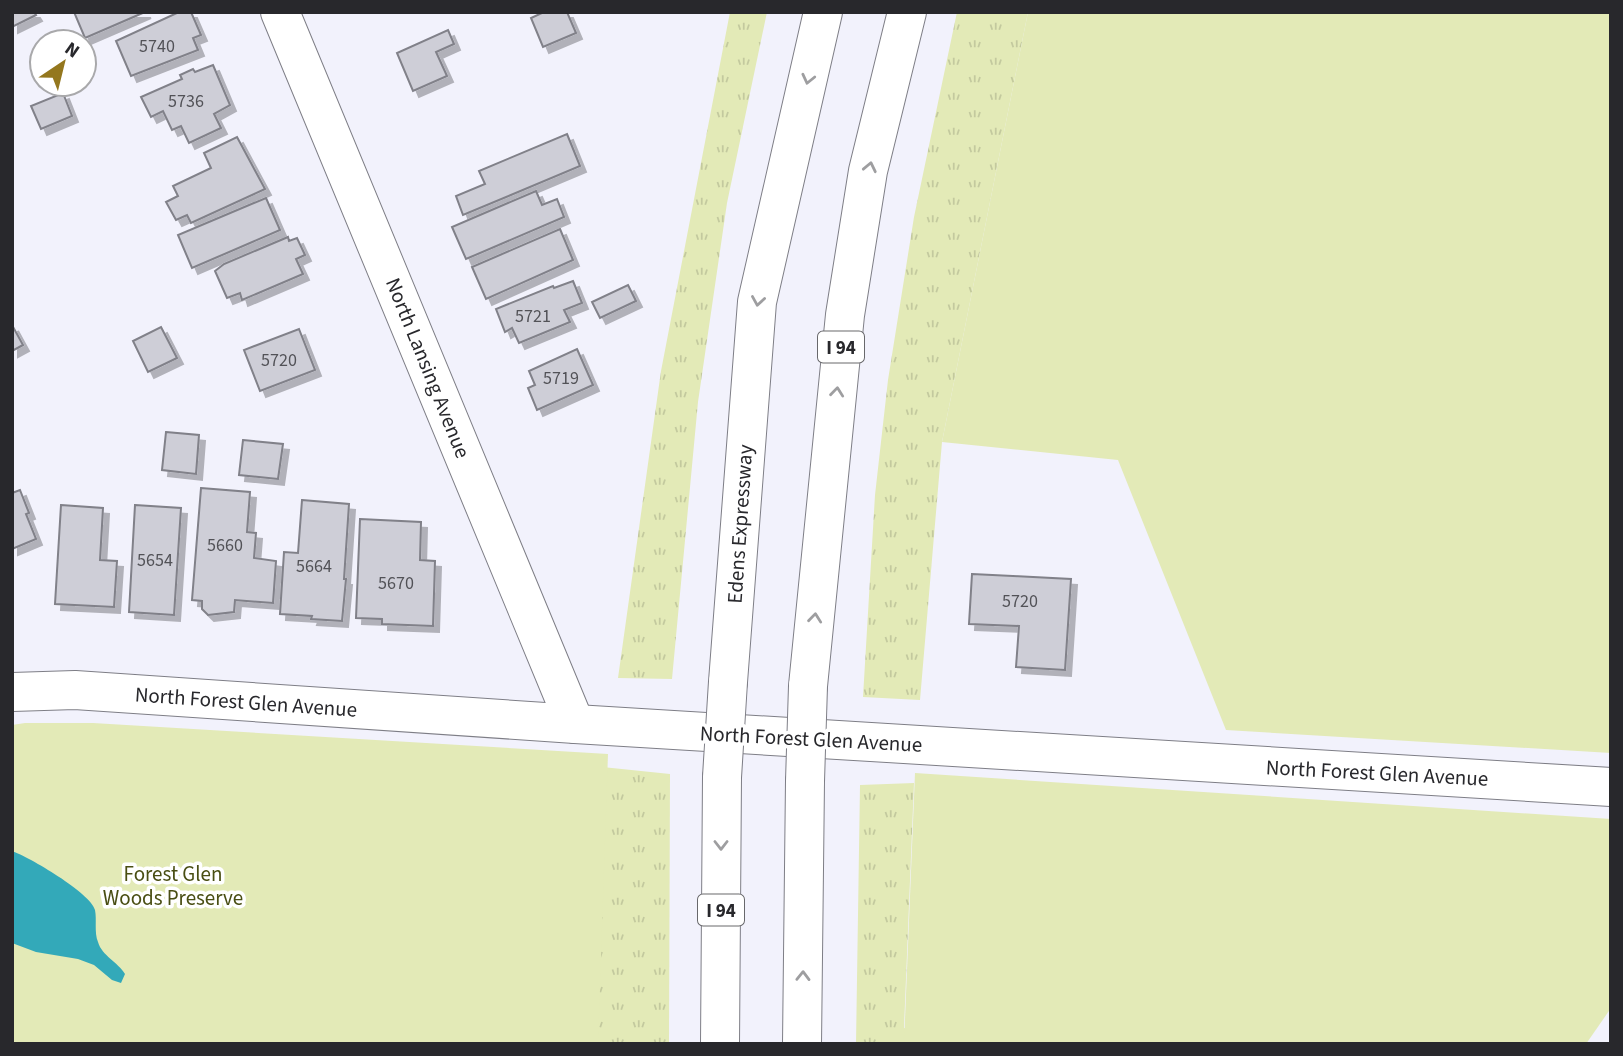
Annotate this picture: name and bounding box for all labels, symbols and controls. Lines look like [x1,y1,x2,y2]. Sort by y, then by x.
north arrow [28,28,98,98]
house number: 5740 [139,34,175,59]
text: N [59,36,85,65]
one-way arrow [802,73,816,85]
house number: 5736 [168,89,204,114]
one-way arrow [861,161,876,173]
street label: North Lansing Avenue [378,273,478,463]
one-way arrow [751,295,766,307]
house number: 5721 [515,304,551,329]
road number: I 94 [818,332,864,362]
house number: 5720 [261,348,297,373]
house number: 5719 [543,366,579,391]
one-way arrow [829,386,844,397]
street label: Edens Expressway [719,443,761,604]
house number: 5660 [207,533,243,558]
house number: 5654 [137,548,173,573]
house number: 5664 [296,554,332,579]
house number: 5670 [378,571,414,596]
house number: 5720 [1002,589,1038,614]
one-way arrow [807,612,822,624]
street label: North Forest Glen Avenue [134,679,358,725]
street label: North Forest Glen Avenue [699,718,923,760]
street label: North Forest Glen Avenue [1265,752,1489,794]
one-way arrow [714,840,729,851]
park label: Forest Glen Woods Preserve [103,859,243,913]
road number: I 94 [698,894,744,926]
one-way arrow [795,970,811,980]

